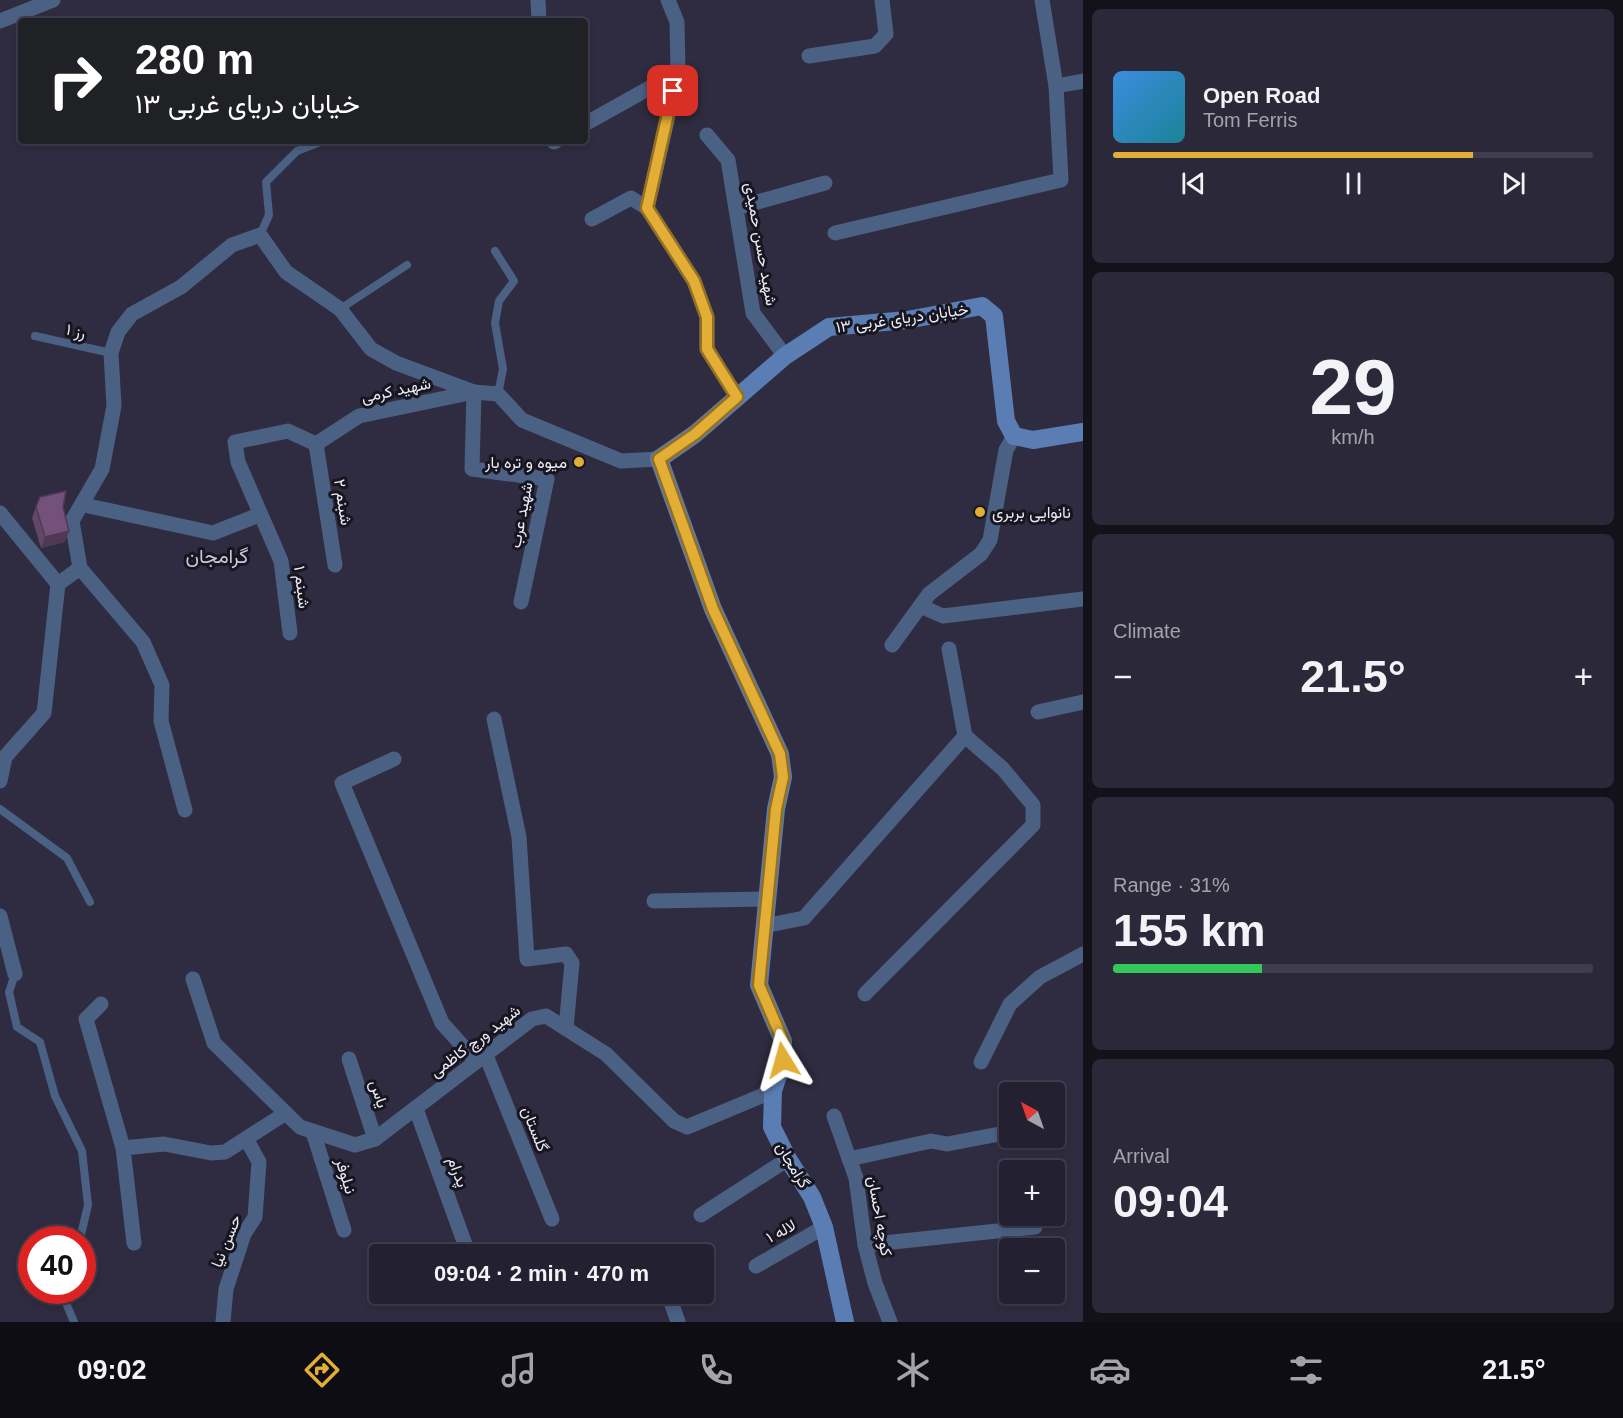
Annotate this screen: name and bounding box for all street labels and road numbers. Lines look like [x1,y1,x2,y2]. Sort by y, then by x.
street label: شهید حسن حمیدی [740,181,780,307]
street label: خیابان دریای غربی ۱۳ [835,300,970,338]
street label: رز ۱ [64,320,88,343]
street label: شهید کرمی [360,374,433,408]
street label: شبنم ۲ [329,478,355,527]
street label: شهید عرب [506,481,538,550]
street label: شبنم ۱ [289,565,313,610]
street label: شهید ورچ کاظمی [427,1002,525,1083]
street label: یاس [365,1078,391,1111]
street label: گلستان [517,1104,552,1154]
street label: گرامجان [771,1139,813,1192]
street label: پدرام [442,1154,471,1191]
street label: نیلوفر [330,1155,359,1196]
street label: کوچه احسان [862,1175,895,1258]
street label: حسن نیا [208,1212,246,1270]
street label: لاله ۱ [763,1216,799,1246]

